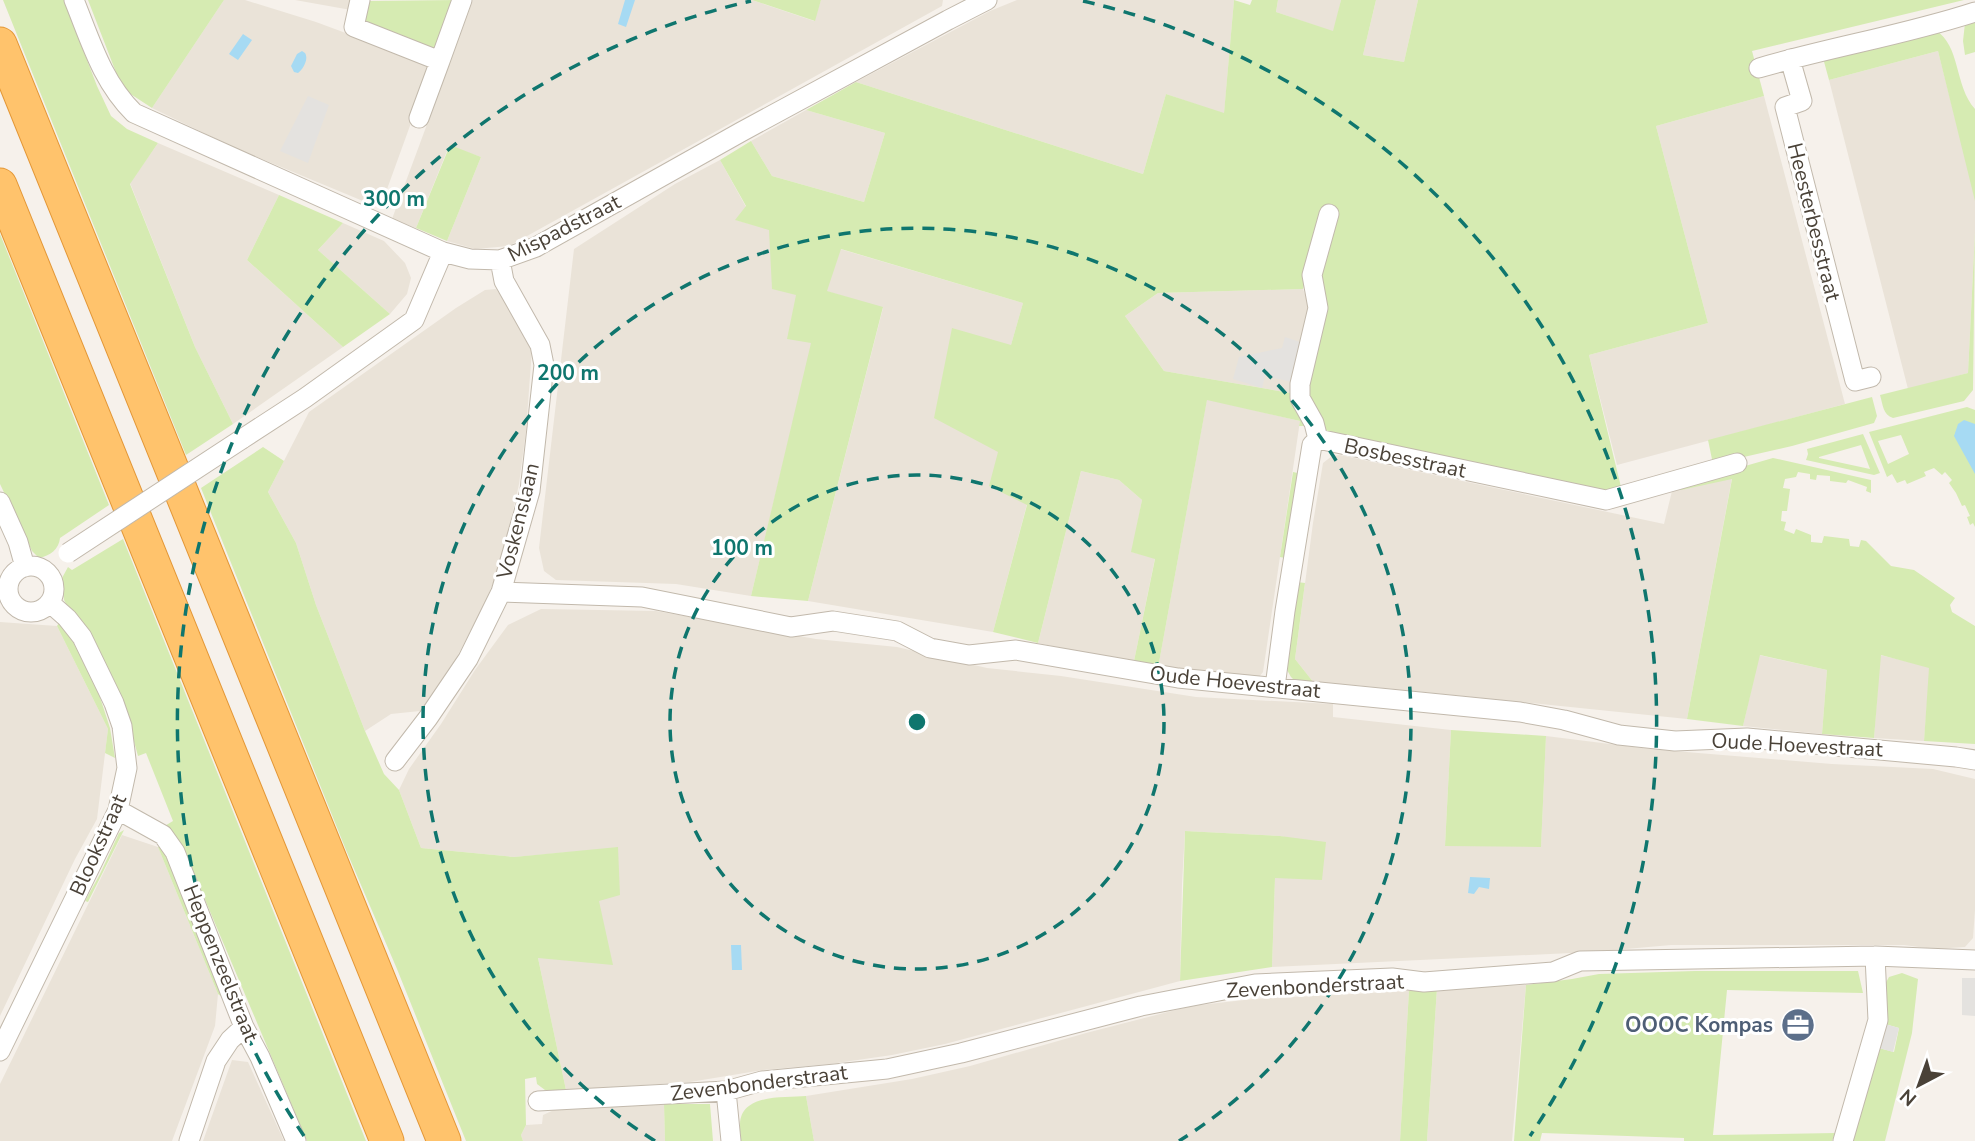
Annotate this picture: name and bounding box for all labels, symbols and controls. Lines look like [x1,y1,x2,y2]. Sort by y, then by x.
street label: Heesterbesstraat [1781,140,1847,305]
text: 300 m [363,185,425,213]
street label: Mispadstraat [503,187,626,268]
text: 200 m [537,359,599,387]
street label: Bosbesstraat [1342,431,1469,485]
street label: Voskenslaan [490,460,546,583]
text: 100 m [711,534,773,562]
street label: Oude Hoevestraat [1148,659,1322,705]
centre of rings [905,710,929,734]
street label: Oude Hoevestraat [1711,727,1884,764]
street label: Blookstraat [63,789,133,900]
street label: Heppenzeelstraat [177,880,266,1046]
street label: Zevenbonderstraat [1225,967,1405,1005]
office icon: OOOC Kompas [1779,1006,1817,1044]
place label: OOOC Kompas [1625,1011,1773,1039]
north arrow [1884,1050,1954,1120]
street label: Zevenbonderstraat [669,1058,850,1108]
text: N [1895,1083,1922,1112]

